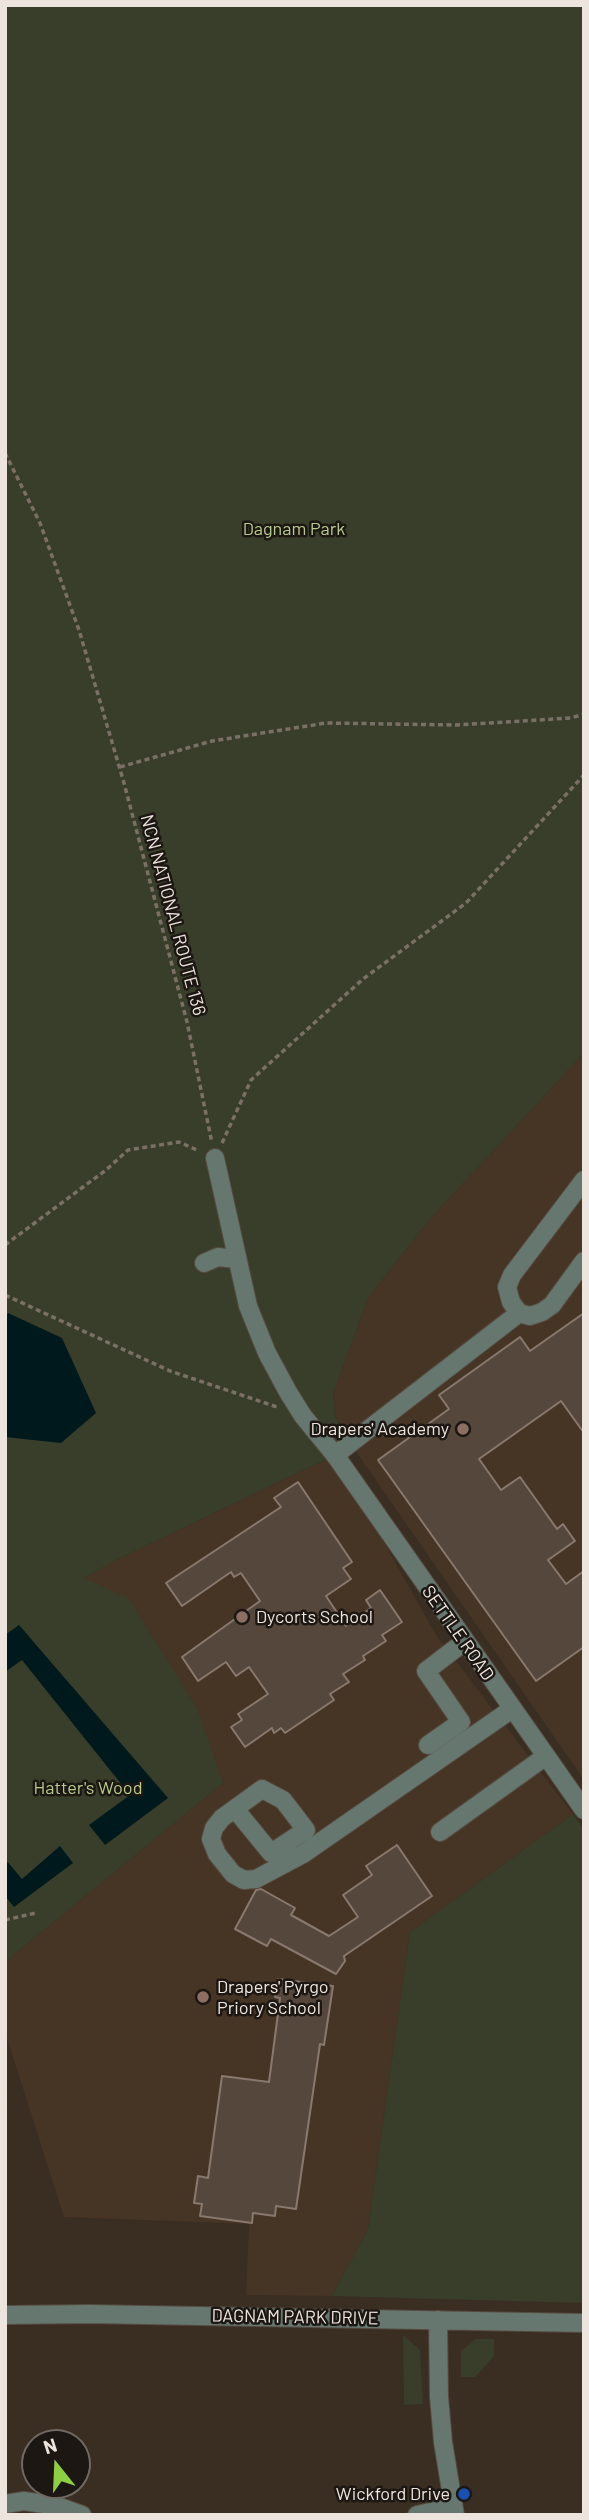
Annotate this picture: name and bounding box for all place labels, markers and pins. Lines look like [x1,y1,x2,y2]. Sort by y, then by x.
place label: Drapers' Academy [310,1418,449,1440]
marker: Drapers' Academy [455,1421,471,1437]
place label: Dycorts School [256,1606,373,1628]
marker: Dycorts School [234,1609,250,1625]
place label: Drapers' Pyrgo Priory School [217,1976,329,2018]
marker: Drapers' Pyrgo Priory School [195,1989,211,2005]
place label: Wickford Drive [336,2483,450,2505]
marker: Wickford Drive [456,2486,472,2502]

